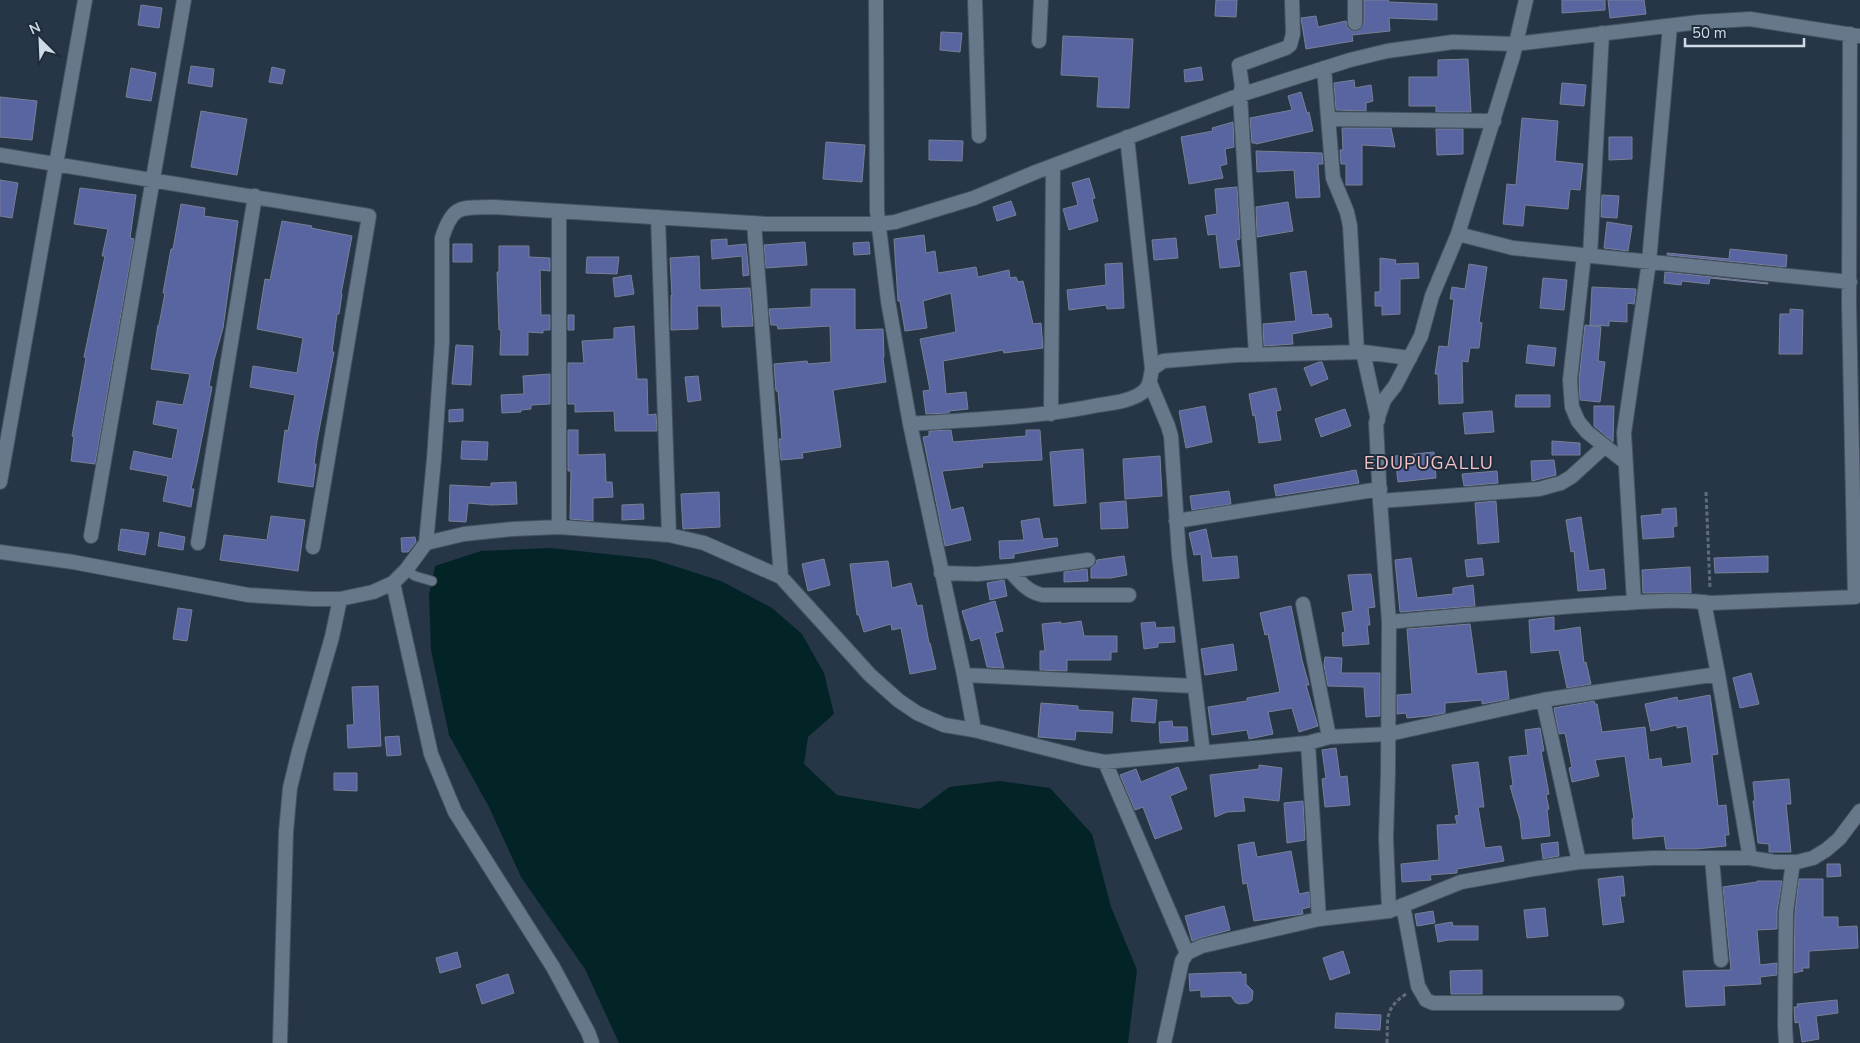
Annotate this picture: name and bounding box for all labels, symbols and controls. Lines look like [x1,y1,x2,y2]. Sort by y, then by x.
north arrow [15,15,65,65]
scale bar [1685,15,1804,47]
text: N [26,18,44,39]
text: 50 m [1692,23,1727,43]
district label: EDUPUGALLU [1364,451,1494,475]

